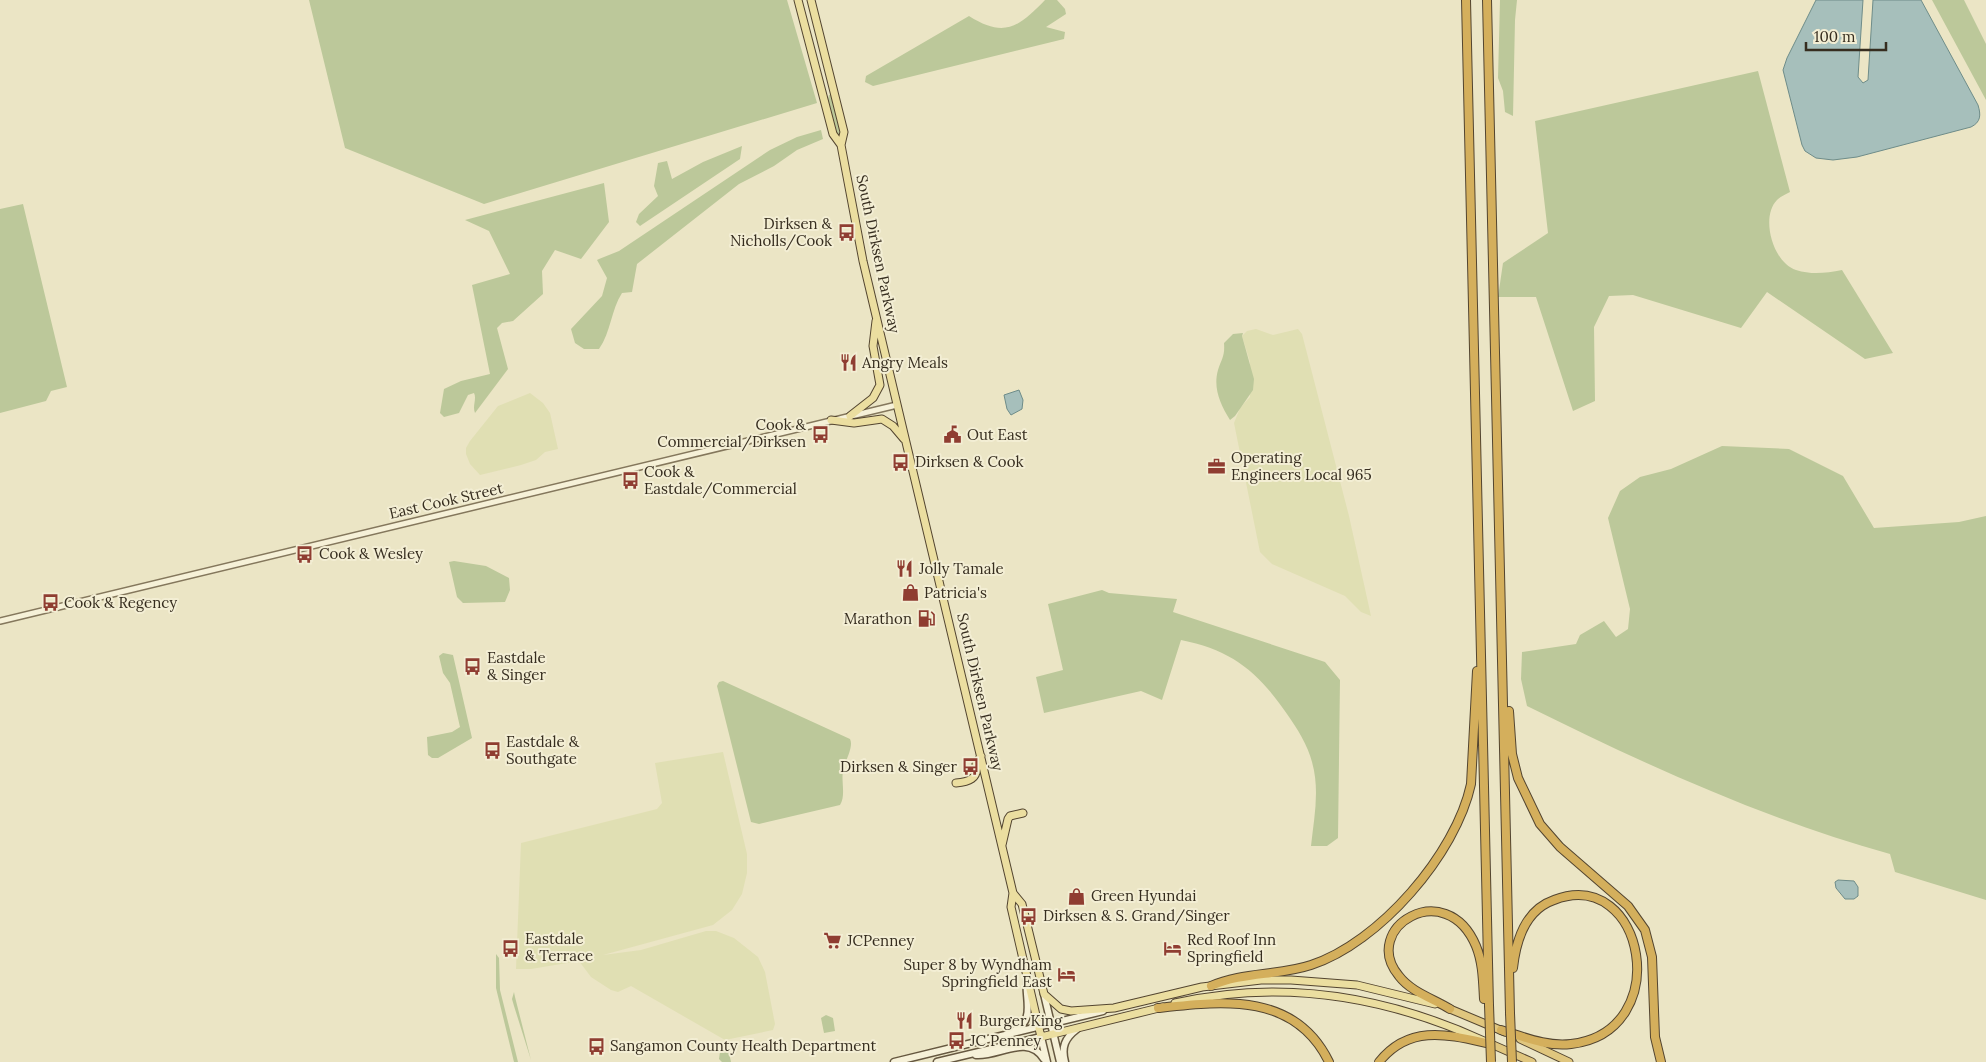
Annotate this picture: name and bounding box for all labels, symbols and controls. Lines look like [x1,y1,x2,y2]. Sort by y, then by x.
scale bar [1806,20,1886,52]
text: 100 m [1814,27,1855,46]
street label: South Dirksen Parkway [852,173,905,335]
place label: Dirksen & Nicholls/Cook [730,214,833,251]
bus stop icon: Dirksen & Nicholls/Cook [836,223,856,243]
restaurant icon: Angry Meals [838,353,858,373]
place label: Angry Meals [861,353,948,372]
place label: Cook & Commercial/Dirksen [657,415,807,452]
bus stop icon: Cook & Commercial/Dirksen [810,424,830,444]
public building icon: Out East [943,425,963,445]
place label: Out East [967,425,1028,444]
place label: Operating Engineers Local 965 [1231,448,1372,484]
bus stop icon: Dirksen & Cook [891,452,911,472]
place label: Dirksen & Cook [915,452,1023,471]
office icon: Operating Engineers Local 965 [1207,457,1227,477]
place label: Cook & Eastdale/Commercial [644,462,797,499]
bus stop icon: Cook & Eastdale/Commercial [620,471,640,491]
street label: East Cook Street [387,478,505,523]
bus stop icon: Cook & Wesley [295,544,315,564]
place label: Cook & Wesley [319,544,423,563]
restaurant icon: Jolly Tamale [895,559,915,579]
place label: Jolly Tamale [918,559,1004,578]
shop icon: Patricia's [900,583,920,603]
place label: Patricia's [924,583,987,602]
bus stop icon: Cook & Regency [40,593,60,613]
place label: Cook & Regency [64,593,177,612]
place label: Marathon [844,609,912,628]
fuel station icon: Marathon [916,609,936,629]
street label: South Dirksen Parkway [953,611,1008,773]
place label: Eastdale & Singer [487,648,546,684]
bus stop icon: Eastdale & Singer [463,657,483,677]
place label: Eastdale & Southgate [506,732,580,768]
bus stop icon: Eastdale & Southgate [482,741,502,761]
place label: Dirksen & Singer [840,757,957,776]
bus stop icon: Dirksen & Singer [961,757,981,777]
shop icon: Green Hyundai [1067,886,1087,906]
place label: Green Hyundai [1091,886,1196,905]
bus stop icon: Dirksen & S. Grand/Singer [1019,906,1039,926]
place label: Dirksen & S. Grand/Singer [1043,906,1230,926]
place label: Eastdale & Terrace [525,929,593,965]
place label: Red Roof Inn Springfield [1187,930,1276,966]
supermarket icon: JCPenney [823,931,843,951]
place label: JCPenney [846,931,914,950]
bus stop icon: Eastdale & Terrace [501,938,521,958]
hotel icon: Red Roof Inn Springfield [1163,939,1183,959]
place label: Super 8 by Wyndham Springfield East [903,955,1052,991]
hotel icon: Super 8 by Wyndham Springfield East [1056,964,1076,984]
restaurant icon: Burger King [955,1011,975,1031]
place label: Burger King [979,1011,1063,1030]
bus stop icon: JC Penney [946,1031,966,1051]
place label: JC Penney [969,1031,1041,1050]
bus stop icon: Sangamon County Health Department [586,1036,606,1056]
place label: Sangamon County Health Department [610,1036,876,1055]

